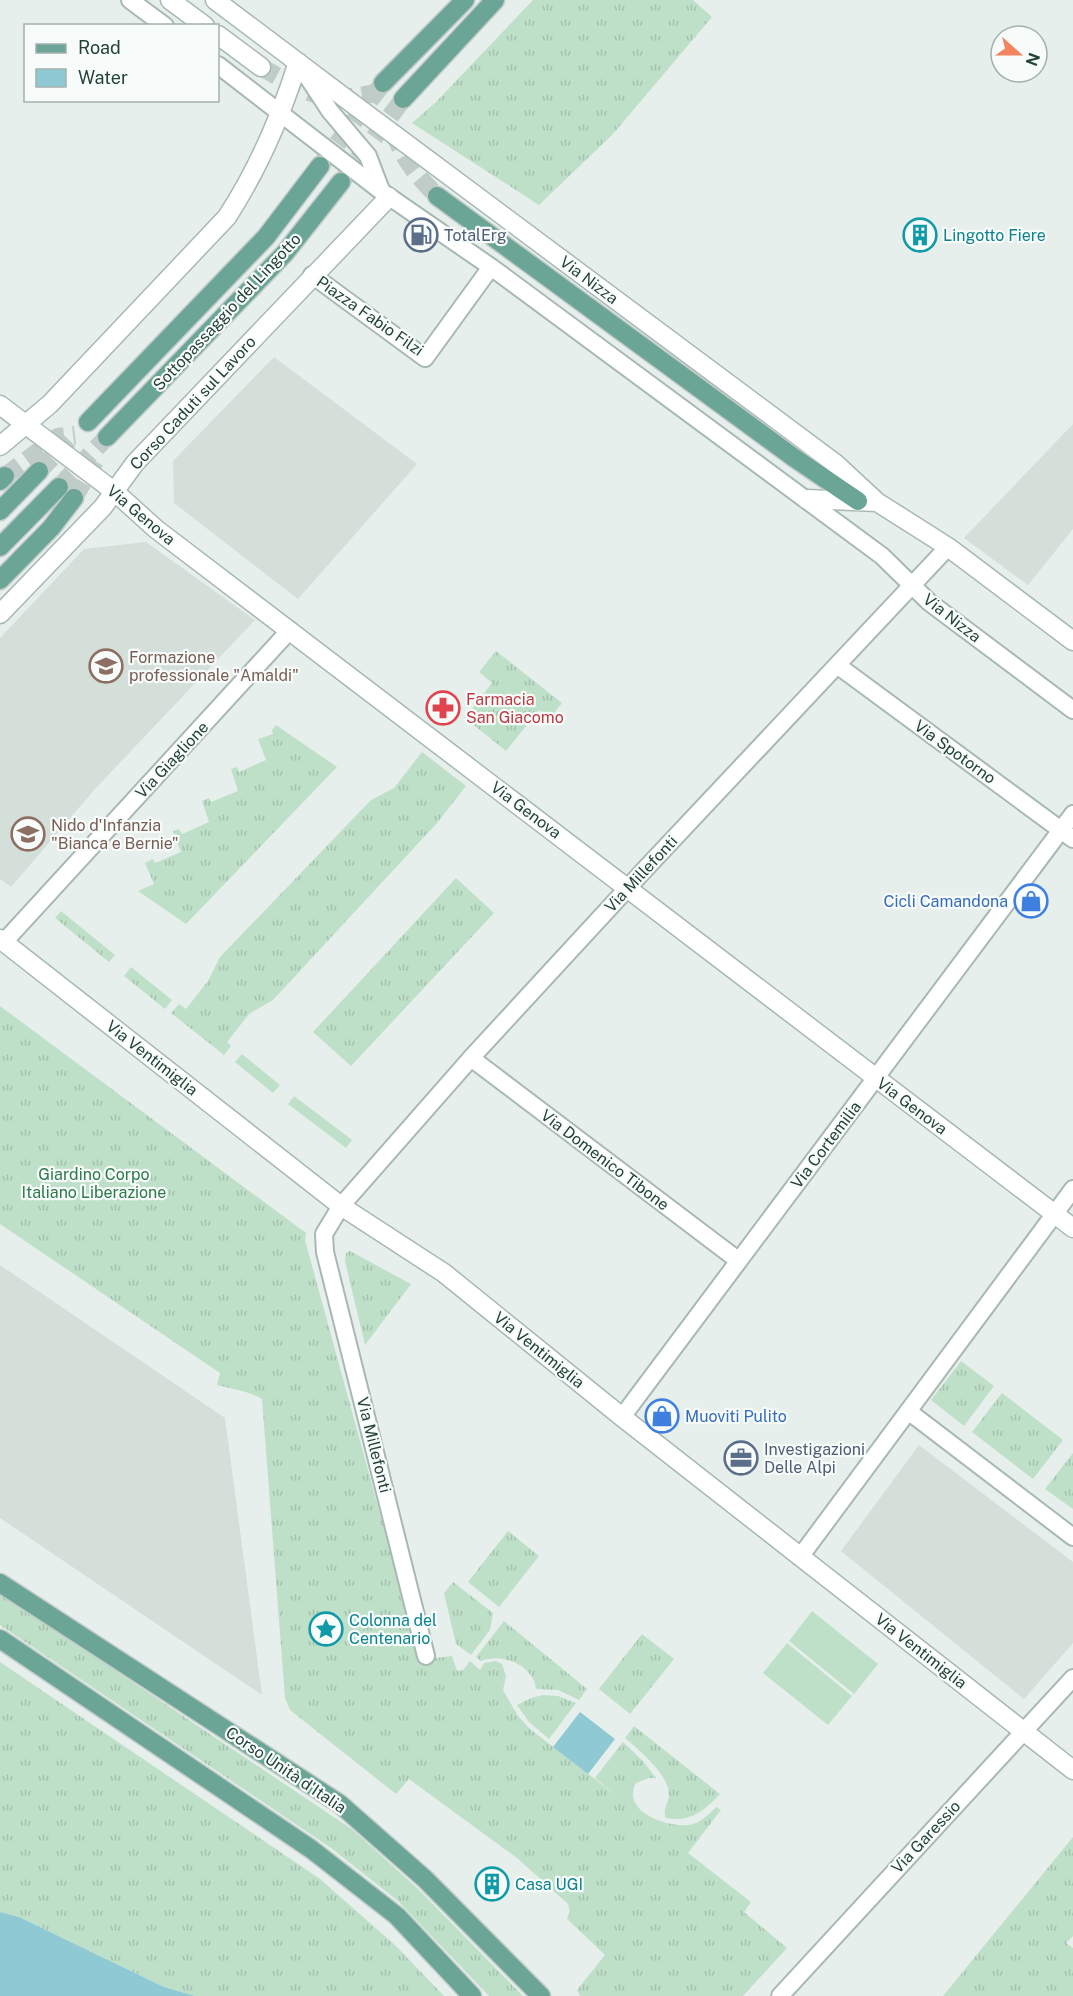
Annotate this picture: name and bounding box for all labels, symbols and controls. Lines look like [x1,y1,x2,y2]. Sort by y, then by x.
legend [24,24,219,102]
north arrow [989,24,1049,84]
text: Road [78,37,121,58]
text: N [1021,50,1044,68]
text: Water [78,67,128,88]
fuel station icon: TotalErg [403,217,439,253]
building icon: Lingotto Fiere [902,217,938,253]
place label: TotalErg [444,226,507,245]
place label: Lingotto Fiere [943,226,1046,245]
street label: Sottopassaggio del Lingotto [149,229,305,395]
street label: Via Nizza [556,252,622,308]
street label: Piazza Fabio Filzi [313,272,427,360]
street label: Corso Caduti sul Lavoro [126,332,260,474]
street label: Via Genova [103,481,179,549]
street label: Via Nizza [919,590,985,646]
school or university icon: Formazione professionale "Amaldi" [88,648,124,684]
place label: Formazione professionale "Amaldi" [129,648,299,685]
pharmacy icon: Farmacia San Giacomo [425,690,461,726]
place label: Farmacia San Giacomo [466,690,564,727]
street label: Via Spotorno [911,716,999,788]
street label: Via Giaglione [132,718,212,802]
street label: Via Genova [487,777,565,843]
school or university icon: Nido d'Infanzia "Bianca e Bernie" [10,816,46,852]
place label: Nido d'Infanzia "Bianca e Bernie" [51,816,179,853]
street label: Via Millefonti [601,832,681,916]
shop icon: Cicli Camandona [1013,883,1049,919]
place label: Cicli Camandona [884,892,1008,911]
street label: Via Ventimiglia [103,1016,201,1100]
street label: Via Genova [873,1073,951,1139]
street label: Via Cortemilia [787,1098,865,1192]
street label: Via Domenico Tibone [537,1106,673,1214]
park label: Giardino Corpo Italiano Liberazione [22,1165,166,1202]
street label: Via Ventimiglia [490,1308,588,1392]
street label: Via Millefonti [353,1395,395,1495]
shop icon: Muoviti Pulito [644,1398,680,1434]
place label: Muoviti Pulito [685,1407,787,1426]
office icon: Investigazioni Delle Alpi [723,1440,759,1476]
place label: Investigazioni Delle Alpi [764,1440,865,1477]
street label: Via Ventimiglia [872,1609,970,1693]
place icon: Colonna del Centenario [308,1611,344,1647]
place label: Colonna del Centenario [349,1611,437,1648]
street label: Corso Unità d'Italia [222,1723,350,1817]
street label: Via Garessio [888,1797,964,1877]
building icon: Casa UGI [474,1866,510,1902]
place label: Casa UGI [515,1875,583,1894]

